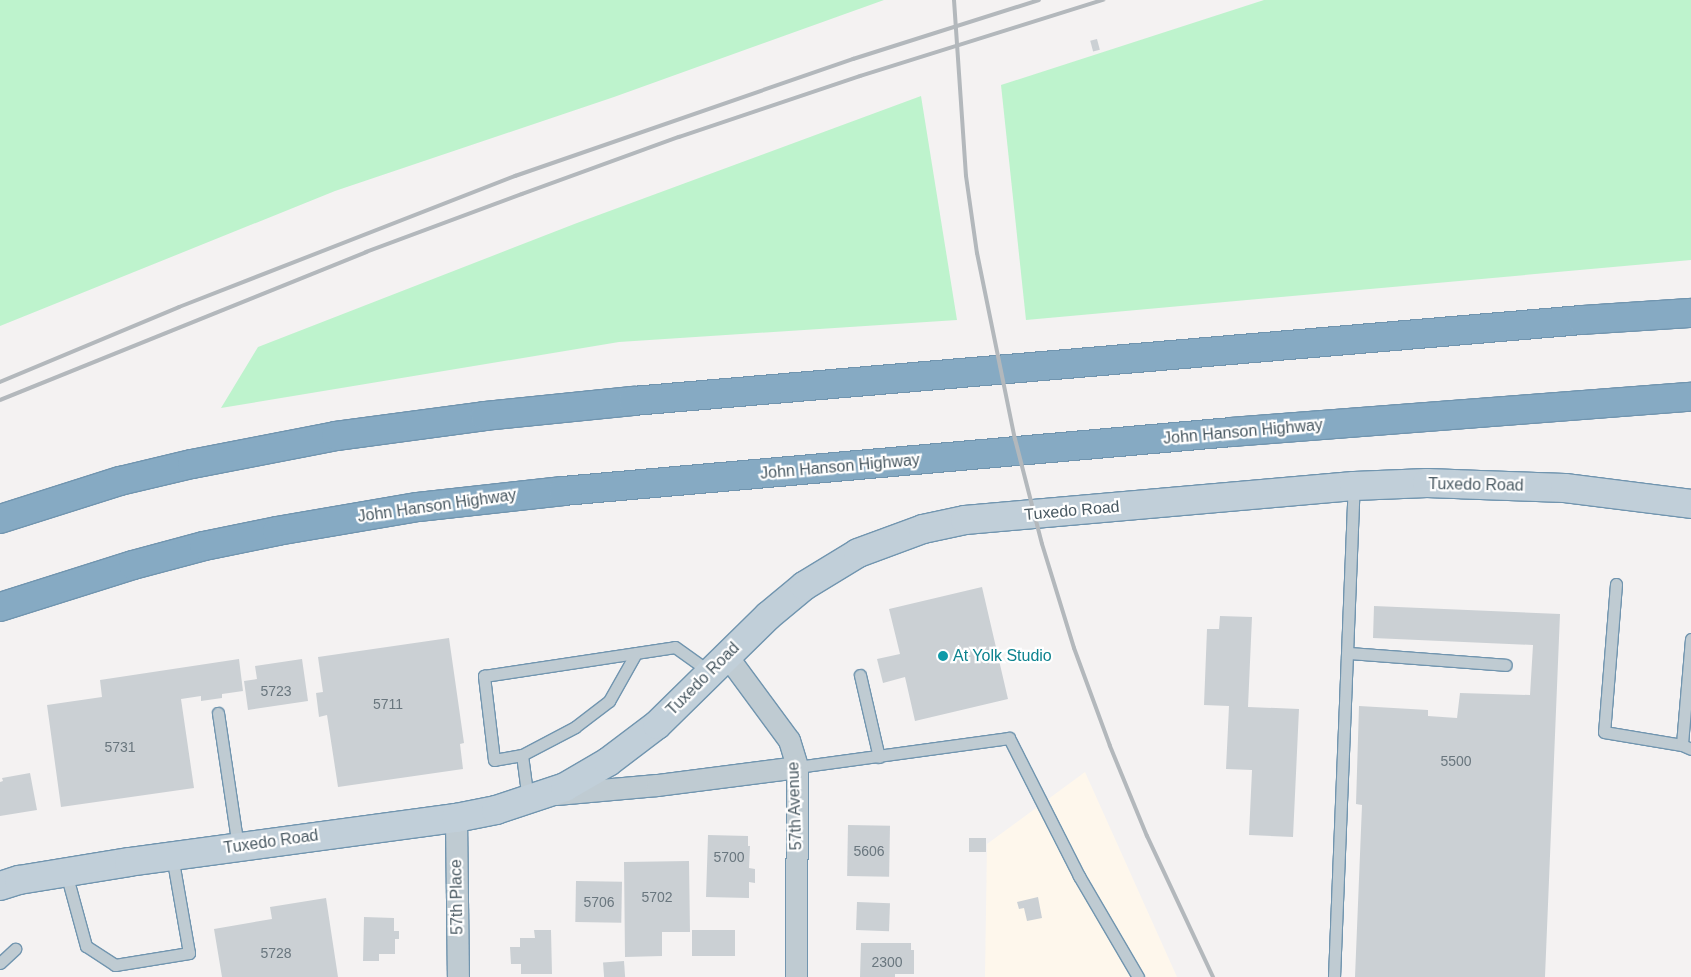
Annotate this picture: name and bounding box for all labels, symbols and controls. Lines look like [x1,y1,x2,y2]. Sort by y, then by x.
street label: John Hanson Highway [1162,415,1324,449]
street label: John Hanson Highway [759,450,921,484]
street label: Tuxedo Road [1428,475,1524,495]
street label: John Hanson Highway [356,485,518,527]
street label: Tuxedo Road [1024,497,1120,525]
street label: Tuxedo Road [662,638,744,720]
place label: At Yolk Studio [953,646,1052,666]
marker: At Yolk Studio [937,650,949,662]
house number: 5723 [260,683,292,699]
house number: 5711 [373,696,403,712]
house number: 5731 [104,739,136,755]
house number: 5500 [1440,753,1472,769]
street label: 57th Avenue [784,761,806,851]
street label: Tuxedo Road [222,826,320,858]
house number: 5606 [853,843,885,859]
house number: 5700 [713,849,745,865]
street label: 57th Place [447,859,467,935]
house number: 5702 [641,889,673,905]
house number: 5706 [583,894,615,910]
house number: 5728 [260,945,292,961]
house number: 2300 [871,954,903,970]

